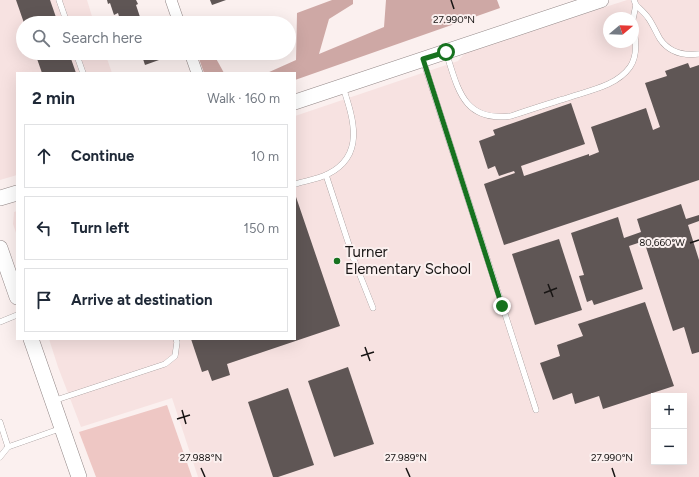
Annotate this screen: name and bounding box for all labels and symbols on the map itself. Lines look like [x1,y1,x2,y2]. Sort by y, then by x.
north arrow [603,12,639,48]
text: 27.990°N [433,13,475,26]
route start [437,43,455,61]
text: 80.660°W [639,236,685,249]
place label: Turner Elementary School [345,243,471,278]
marker: Turner Elementary School [332,256,342,266]
route end [493,297,511,315]
text: 27.988°N [180,451,222,464]
text: 27.989°N [385,451,427,464]
text: 27.990°N [591,451,633,464]

